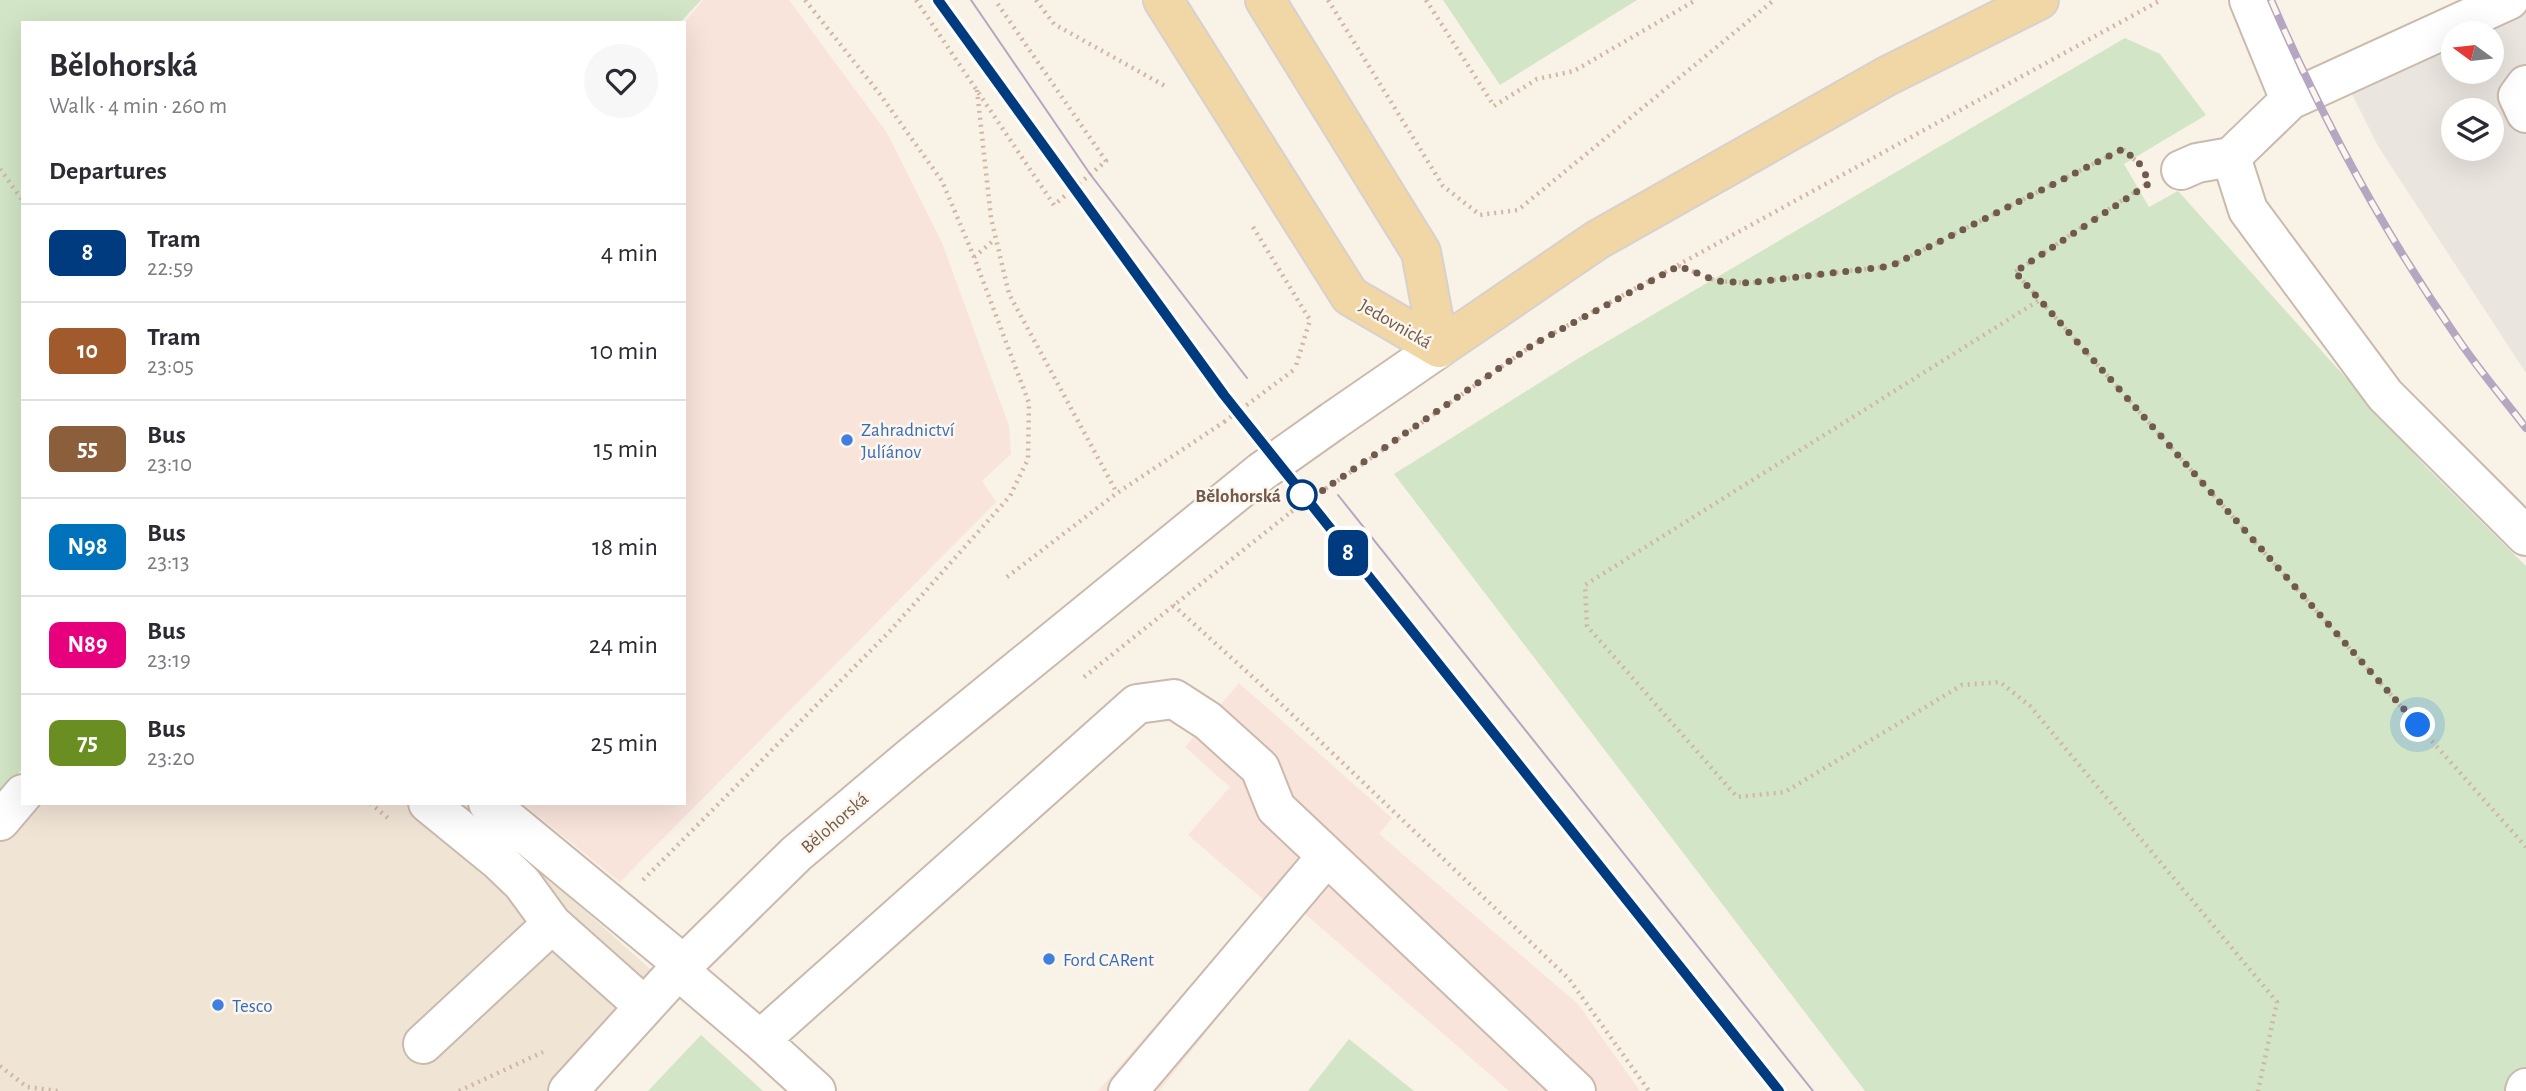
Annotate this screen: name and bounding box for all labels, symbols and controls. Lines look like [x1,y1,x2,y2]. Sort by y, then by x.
north arrow [2441,21,2504,84]
map controls [2441,21,2504,161]
button: heart [584,44,658,118]
text: Bělohorská [49,50,198,83]
text: Walk · 4 min · 260 m [49,95,227,118]
button: layers [2441,98,2504,161]
text: Departures [49,158,167,184]
text: Tram [147,226,201,252]
text: 4 min [601,240,658,266]
text: 8 [82,241,93,265]
text: 22:59 [147,257,194,280]
street label: Jedovnická [1356,296,1435,353]
text: Tram [147,324,201,350]
text: 10 min [591,338,658,364]
text: 10 [77,339,98,363]
text: 23:05 [147,355,194,378]
place label: Zahradnictví Julíánov [861,421,955,462]
text: Bus [147,422,186,448]
marker: Zahradnictví Julíánov [839,432,855,448]
text: 15 min [593,436,658,462]
text: 55 [77,437,98,461]
text: 23:10 [147,453,192,476]
marker: Bělohorská [1287,480,1317,510]
place label: Bělohorská [1195,487,1281,506]
text: Bus [147,520,186,546]
line badge: 8 [1325,530,1371,576]
text: 18 min [592,534,658,560]
text: N98 [67,535,108,559]
text: 8 [1342,541,1354,565]
text: 23:13 [147,551,190,574]
text: Bus [147,618,186,644]
text: 24 min [589,632,658,658]
text: N89 [67,633,108,657]
text: 23:19 [147,649,191,672]
your location [2400,707,2435,742]
text: Bus [147,716,186,742]
text: 25 min [591,730,658,756]
text: 75 [77,731,98,755]
text: 23:20 [147,747,195,770]
street label: Bělohorská [798,789,872,857]
marker: Ford CARent [1041,951,1057,967]
place label: Ford CARent [1063,951,1154,970]
marker: Tesco [210,997,226,1013]
place label: Tesco [232,997,273,1016]

